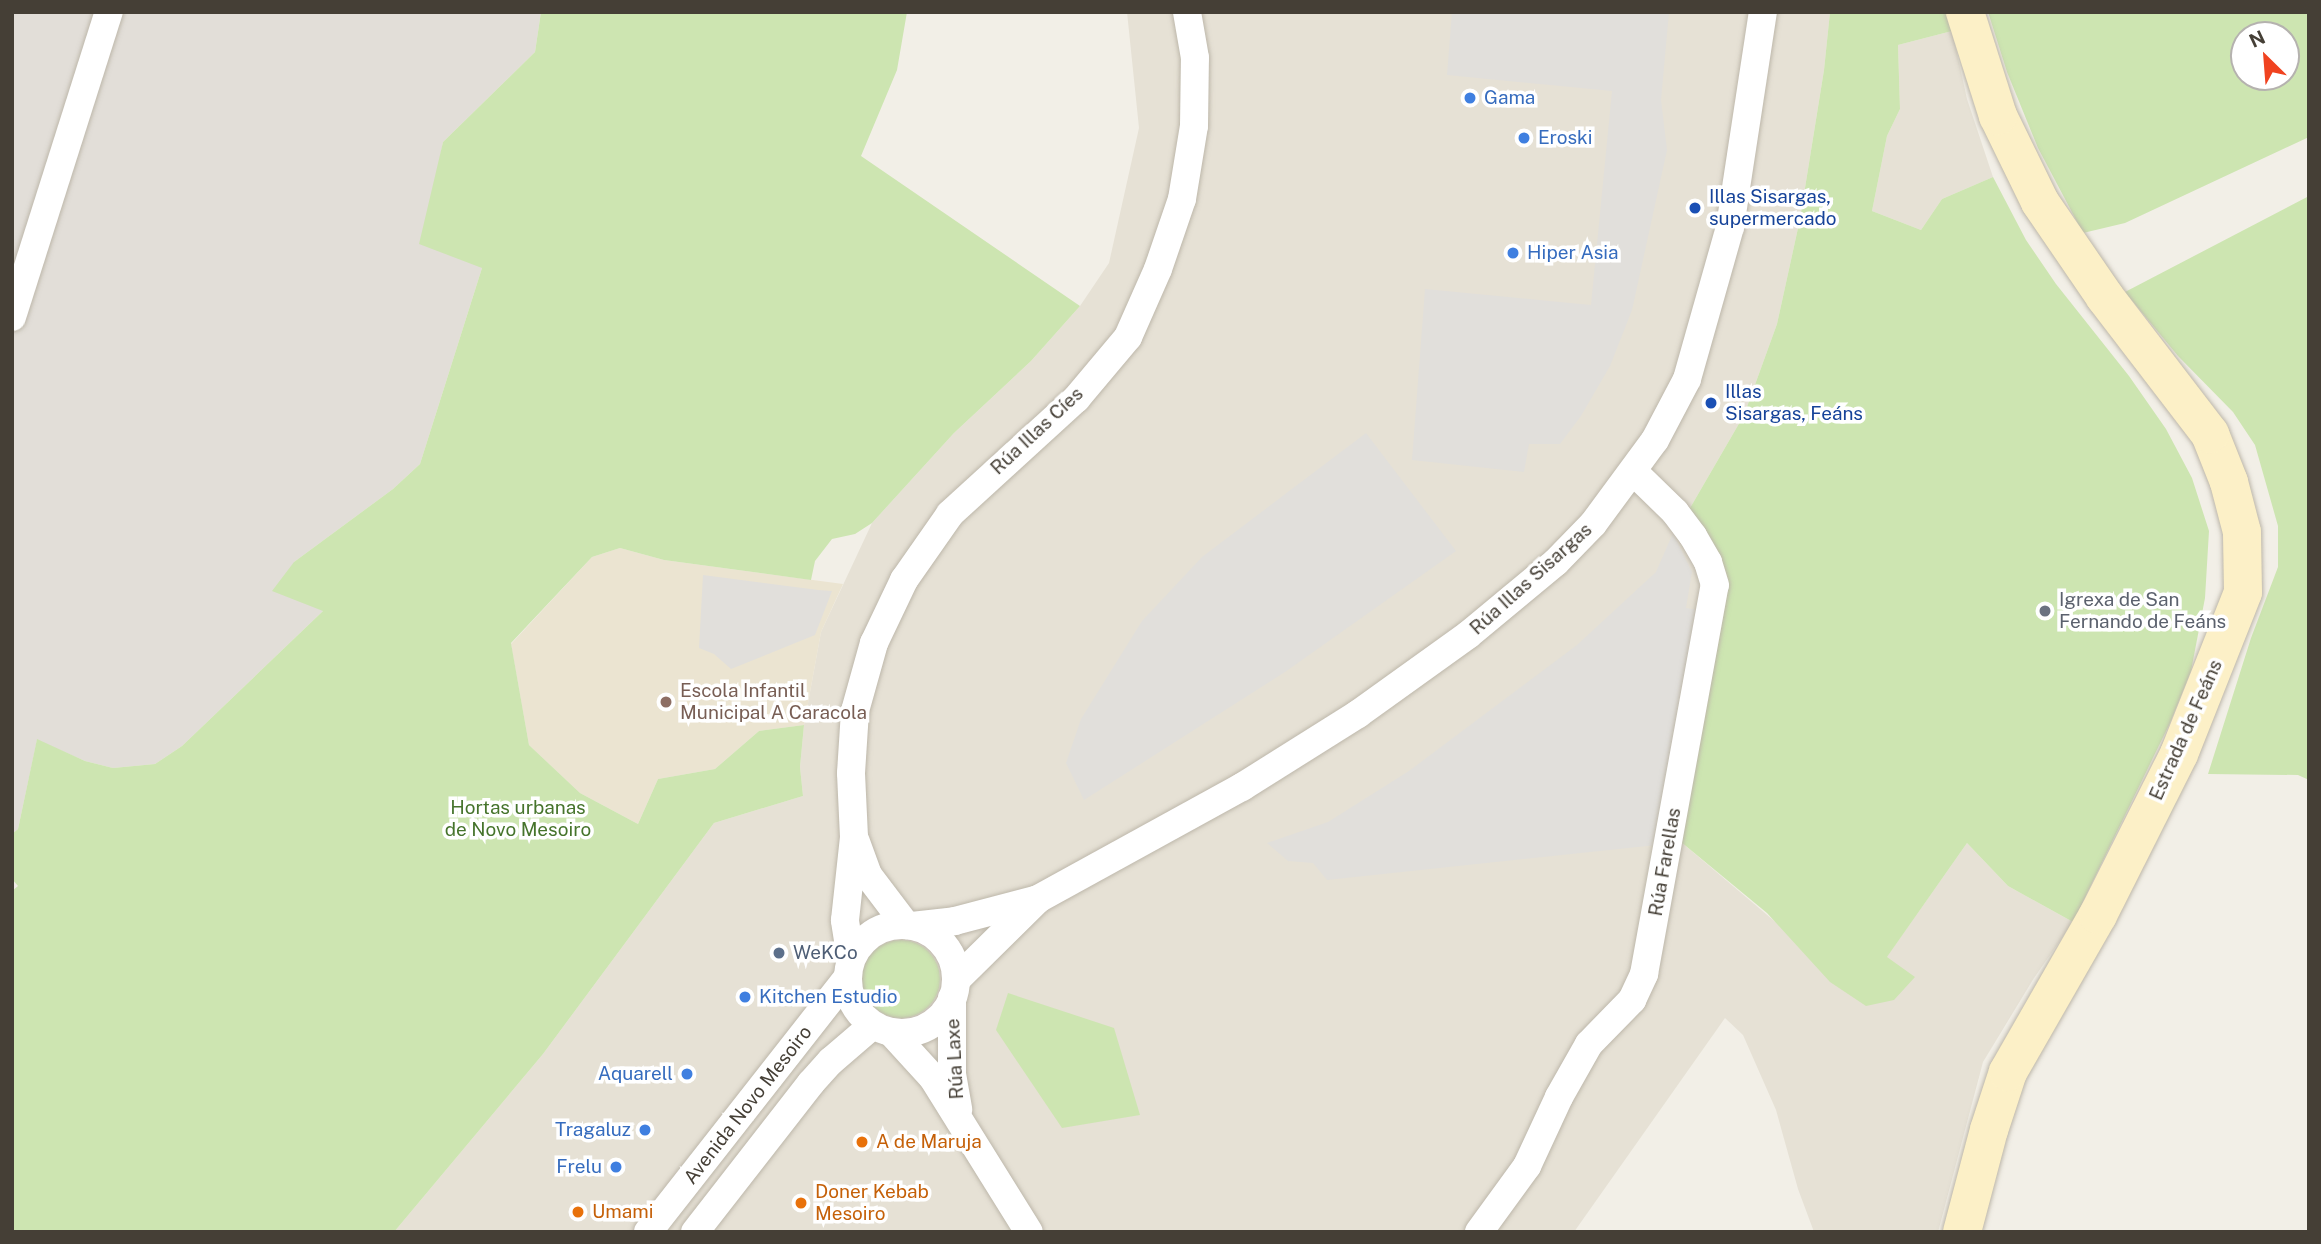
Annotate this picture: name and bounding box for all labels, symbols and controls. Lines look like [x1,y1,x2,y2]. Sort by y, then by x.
north arrow [2230,21,2300,91]
text: N [2246,26,2268,52]
place label: Gama [1484,87,1535,109]
marker: Gama [1462,90,1478,106]
place label: Eroski [1538,127,1592,149]
marker: Eroski [1516,130,1532,146]
place label: Illas Sisargas, supermercado [1709,186,1837,230]
marker: Illas Sisargas, supermercado [1687,200,1703,216]
place label: Hiper Asia [1527,242,1619,264]
marker: Hiper Asia [1505,245,1521,261]
place label: Illas Sisargas, Feáns [1725,381,1863,425]
street label: Rúa Illas Cíes [986,382,1088,480]
marker: Illas Sisargas, Feáns [1703,395,1719,411]
street label: Rúa Illas Sisargas [1465,518,1597,640]
place label: Igrexa de San Fernando de Feáns [2059,589,2227,633]
marker: Igrexa de San Fernando de Feáns [2037,603,2053,619]
street label: Estrada de Feáns [2145,656,2227,804]
place label: Escola Infantil Municipal A Caracola [680,680,867,724]
marker: Escola Infantil Municipal A Caracola [658,694,674,710]
park label: Hortas urbanas de Novo Mesoiro [445,797,591,841]
street label: Rúa Farellas [1644,806,1686,918]
place label: WeKCo [793,942,858,964]
marker: WeKCo [771,945,787,961]
place label: Kitchen Estudio [759,986,898,1008]
marker: Kitchen Estudio [737,989,753,1005]
street label: Rúa Laxe [941,1018,969,1100]
street label: Avenida Novo Mesoiro [679,1021,817,1189]
place label: Aquarell [598,1063,673,1085]
marker: Aquarell [679,1066,695,1082]
place label: Tragaluz [555,1119,631,1141]
marker: Tragaluz [637,1122,653,1138]
place label: A de Maruja [876,1131,982,1153]
marker: A de Maruja [854,1134,870,1150]
place label: Frelu [556,1156,602,1178]
marker: Frelu [608,1159,624,1175]
place label: Doner Kebab Mesoiro [815,1181,929,1225]
marker: Doner Kebab Mesoiro [793,1195,809,1211]
place label: Umami [592,1201,653,1223]
marker: Umami [570,1204,586,1220]

